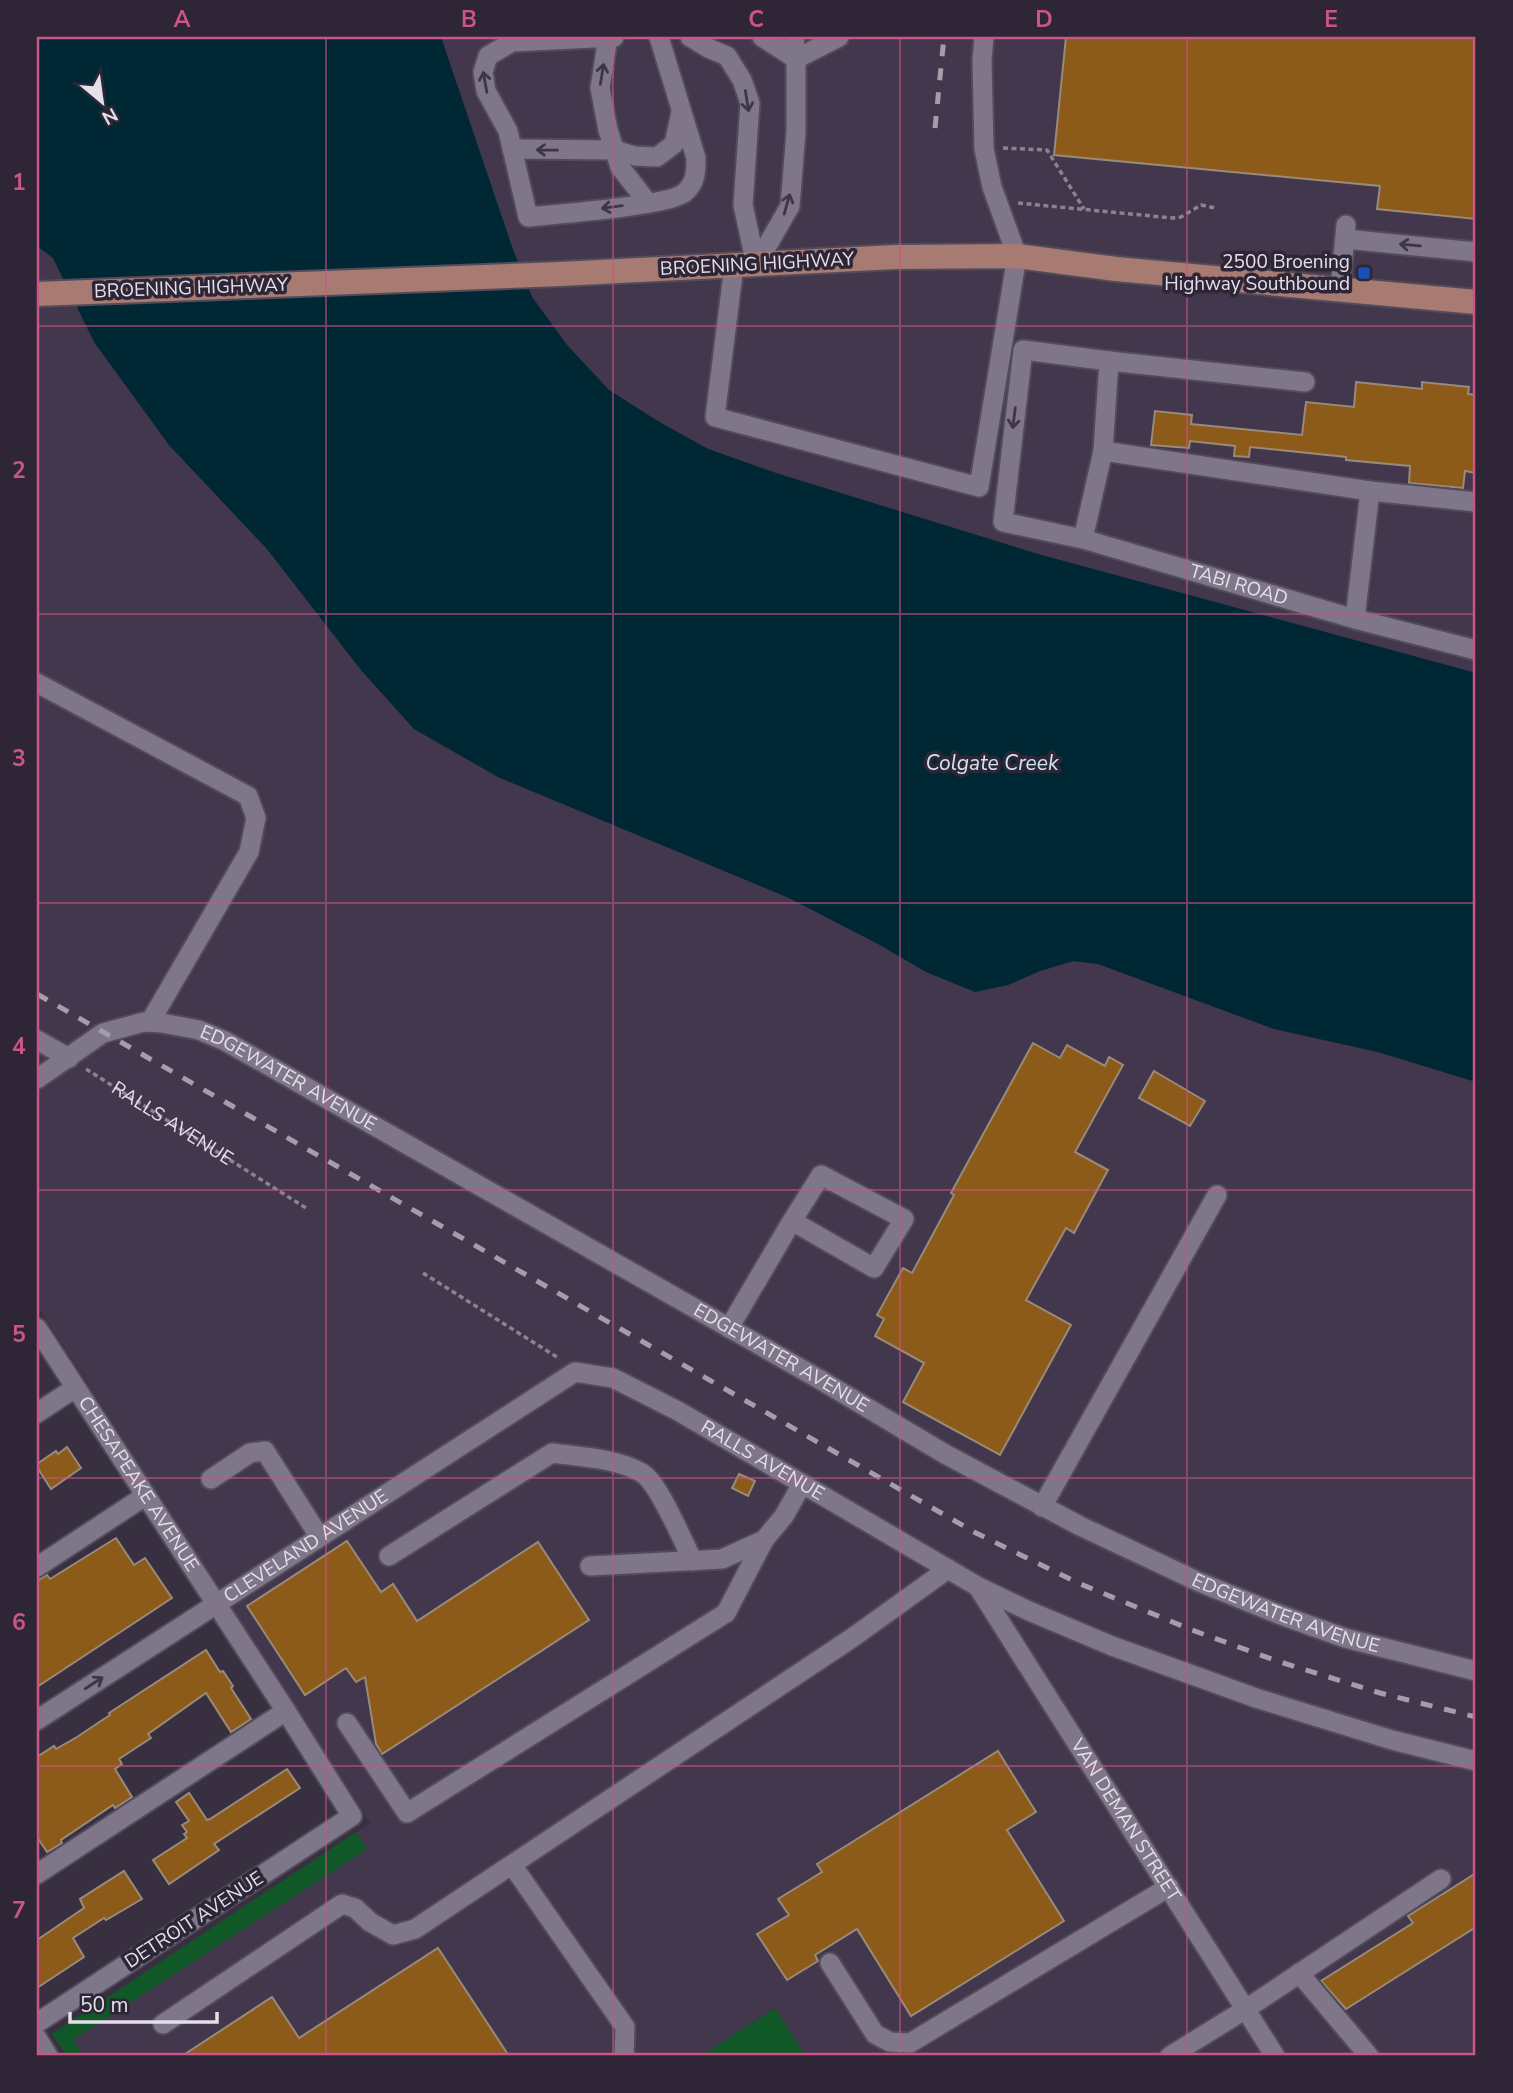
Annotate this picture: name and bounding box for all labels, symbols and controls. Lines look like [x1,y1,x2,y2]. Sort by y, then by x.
text: A [173,4,191,35]
text: B [461,4,477,35]
text: C [748,4,764,35]
text: D [1035,4,1053,35]
text: E [1324,4,1338,35]
one-way arrow [596,63,609,86]
north arrow [66,66,136,136]
one-way arrow [478,71,491,94]
one-way arrow [741,90,754,112]
text: N [97,101,122,131]
one-way arrow [536,143,559,156]
text: 1 [12,167,26,198]
one-way arrow [782,194,795,216]
one-way arrow [601,201,624,214]
one-way arrow [1400,238,1422,251]
street label: BROENING HIGHWAY [659,246,855,282]
place label: 2500 Broening Highway Southbound [1164,249,1350,297]
marker: 2500 Broening Highway Southbound [1356,265,1372,281]
street label: BROENING HIGHWAY [94,272,289,304]
one-way arrow [1008,406,1021,428]
text: 2 [12,455,26,486]
street label: TABI ROAD [1186,558,1291,612]
text: 3 [12,743,26,774]
water label: Colgate Creek [926,749,1059,777]
street label: EDGEWATER AVENUE [196,1019,381,1137]
text: 4 [12,1031,26,1062]
street label: RALLS AVENUE [106,1075,238,1172]
street label: EDGEWATER AVENUE [689,1297,874,1419]
text: 5 [12,1319,26,1350]
street label: CHESAPEAKE AVENUE [72,1391,205,1577]
street label: RALLS AVENUE [696,1414,829,1507]
street label: CLEVELAND AVENUE [218,1483,393,1609]
street label: EDGEWATER AVENUE [1188,1567,1382,1659]
text: 6 [12,1607,26,1638]
one-way arrow [84,1675,103,1690]
street label: VAN DEMAN STREET [1064,1733,1187,1907]
street label: DETROIT AVENUE [120,1865,268,1975]
text: 7 [12,1895,26,1926]
scale bar [70,1981,217,2025]
text: 50 m [80,1991,129,2019]

